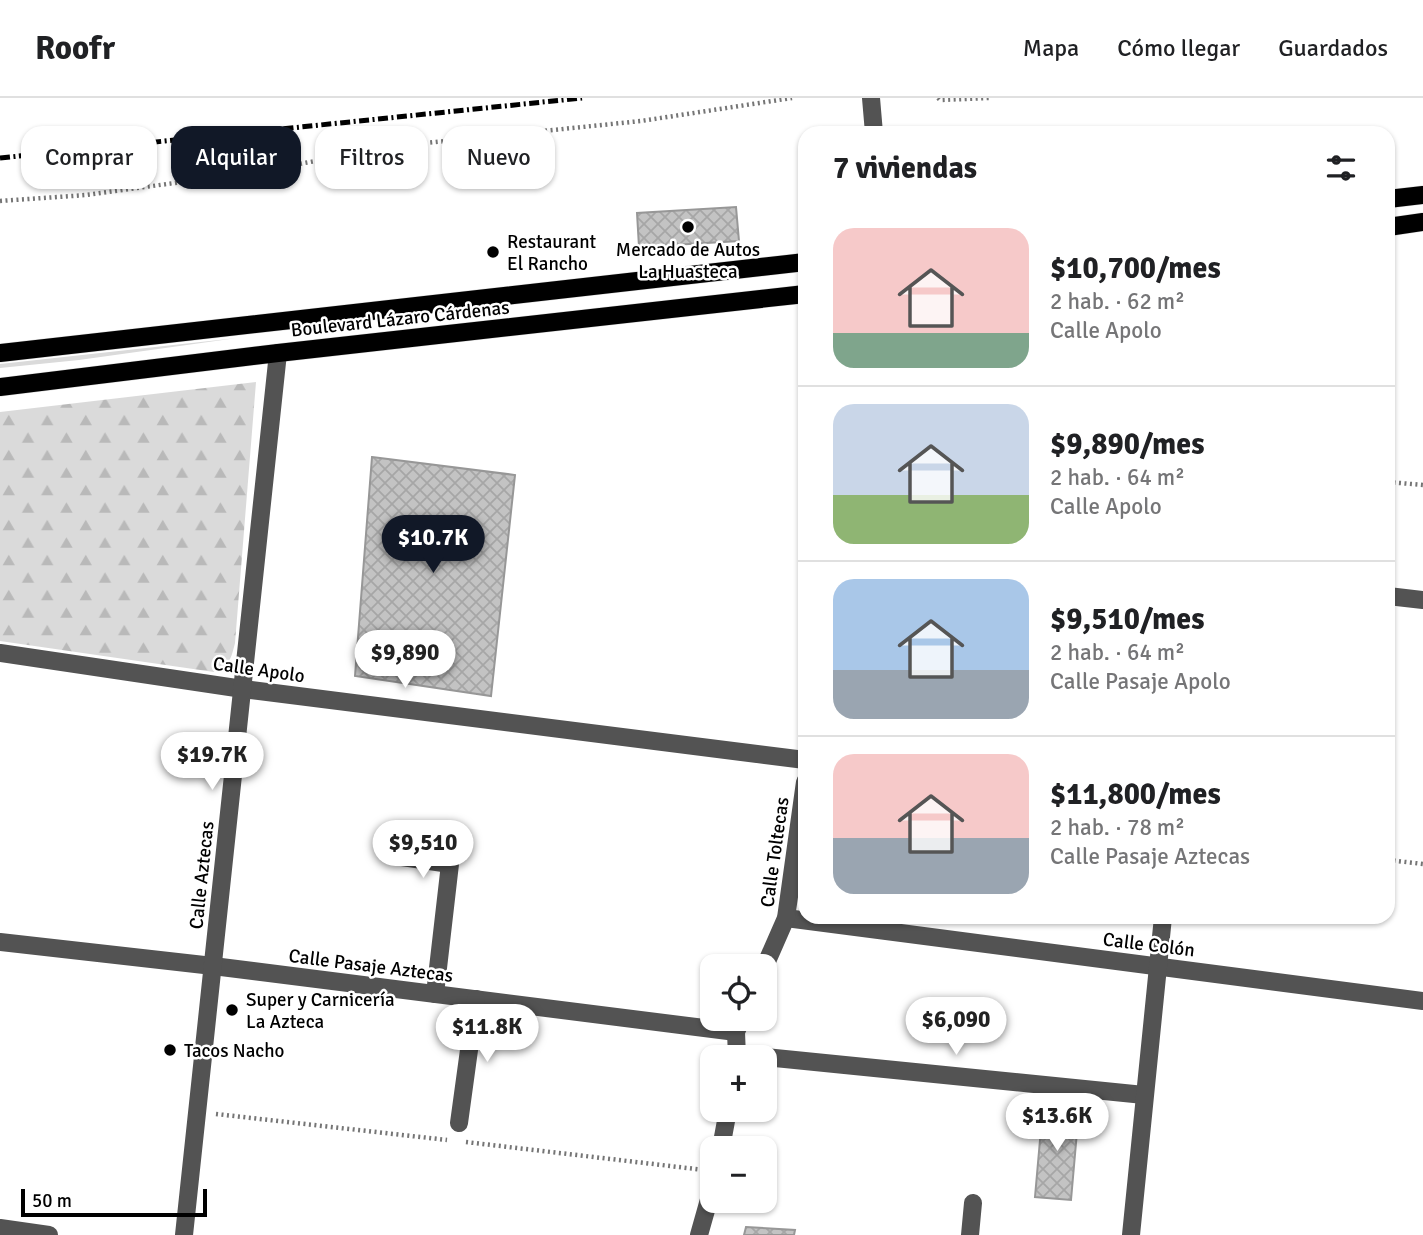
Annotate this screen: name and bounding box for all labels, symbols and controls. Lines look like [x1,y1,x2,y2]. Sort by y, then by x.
text: Roofr [35,28,115,69]
text: Mapa [1023,33,1079,63]
text: Cómo llegar [1117,33,1240,63]
text: Guardados [1278,33,1388,63]
chip: Comprar [21,126,157,189]
chip: Alquilar [171,126,301,189]
chip: Filtros [315,126,428,189]
chip: Nuevo [442,126,555,189]
icon: filters [1322,149,1360,187]
text: 7 viviendas [833,150,977,187]
marker: Mercado de Autos La Huasteca [680,219,696,235]
place label: Restaurant El Rancho [507,230,597,276]
place label: Mercado de Autos La Huasteca [616,238,760,284]
marker: Restaurant El Rancho [485,244,501,260]
text: $10,700/mes [1050,250,1221,287]
icon: home [889,256,973,340]
text: 2 hab. · 62 m² [1050,287,1185,316]
street label: Boulevard Lázaro Cárdenas [290,296,511,342]
text: Calle Apolo [1050,316,1162,345]
text: $9,890/mes [1050,426,1205,463]
icon: home [889,432,973,516]
text: 2 hab. · 64 m² [1050,463,1185,492]
text: Calle Apolo [1050,492,1162,521]
pin: $10.7K [376,516,490,575]
text: $10.7K [398,523,468,552]
text: $9,510/mes [1050,601,1205,638]
icon: home [889,607,973,691]
pin: $9,890 [348,630,462,690]
text: $9,890 [371,638,439,667]
text: 2 hab. · 64 m² [1050,638,1185,667]
street label: Calle Apolo [212,652,306,688]
text: Calle Pasaje Apolo [1050,667,1231,696]
pin: $19.7K [155,732,269,792]
text: $19.7K [177,740,247,769]
text: $11,800/mes [1050,776,1221,813]
icon: home [889,782,973,866]
street label: Calle Toltecas [755,795,795,909]
text: 2 hab. · 78 m² [1050,813,1185,842]
street label: Calle Aztecas [184,820,220,930]
pin: $9,510 [366,820,480,880]
text: $9,510 [389,828,457,857]
text: Calle Pasaje Aztecas [1050,842,1250,871]
street label: Calle Colón [1102,927,1196,963]
street label: Calle Pasaje Aztecas [287,944,454,988]
map controls [700,954,777,1213]
button: locate [700,954,777,1031]
place label: Super y Carnicería La Azteca [246,988,395,1034]
pin: $6,090 [899,998,1013,1057]
marker: Super y Carnicería La Azteca [224,1002,240,1018]
pin: $11.8K [430,1004,544,1064]
text: $6,090 [922,1005,990,1034]
text: $11.8K [452,1012,522,1041]
place label: Tacos Nacho [184,1039,285,1063]
marker: Tacos Nacho [162,1042,178,1058]
button: + [700,1045,777,1122]
pin: $13.6K [1000,1094,1114,1153]
text: $13.6K [1022,1101,1092,1130]
button: − [700,1136,777,1213]
scale bar [21,1186,206,1218]
text: 50 m [32,1189,72,1213]

